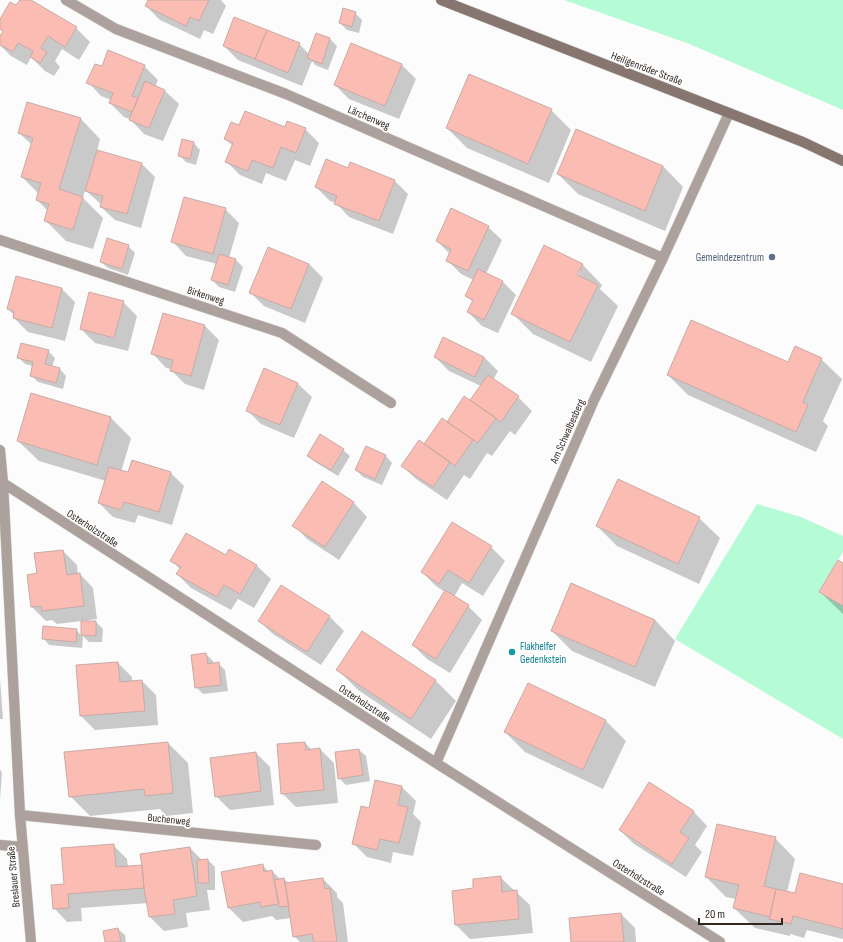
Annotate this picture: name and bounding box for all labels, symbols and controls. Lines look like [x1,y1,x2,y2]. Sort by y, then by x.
street label: Heiligenröder Straße [609,49,684,88]
street label: Lärchenweg [346,103,392,132]
place label: Gemeindezentrum [696,251,764,264]
marker: Gemeindezentrum [767,252,777,262]
street label: Birkenweg [186,283,227,308]
street label: Am Schwalbesberg [547,396,588,466]
street label: Osterholzstraße [64,507,121,550]
place label: Flakhelfer Gedenkstein [520,640,566,666]
marker: Flakhelfer Gedenkstein [507,647,517,657]
street label: Osterholzstraße [336,682,393,725]
street label: Buchenweg [147,811,191,828]
street label: Breslauer Straße [4,846,23,908]
street label: Osterholzstraße [610,856,667,899]
scale bar [699,900,782,926]
text: 20 m [705,907,725,922]

